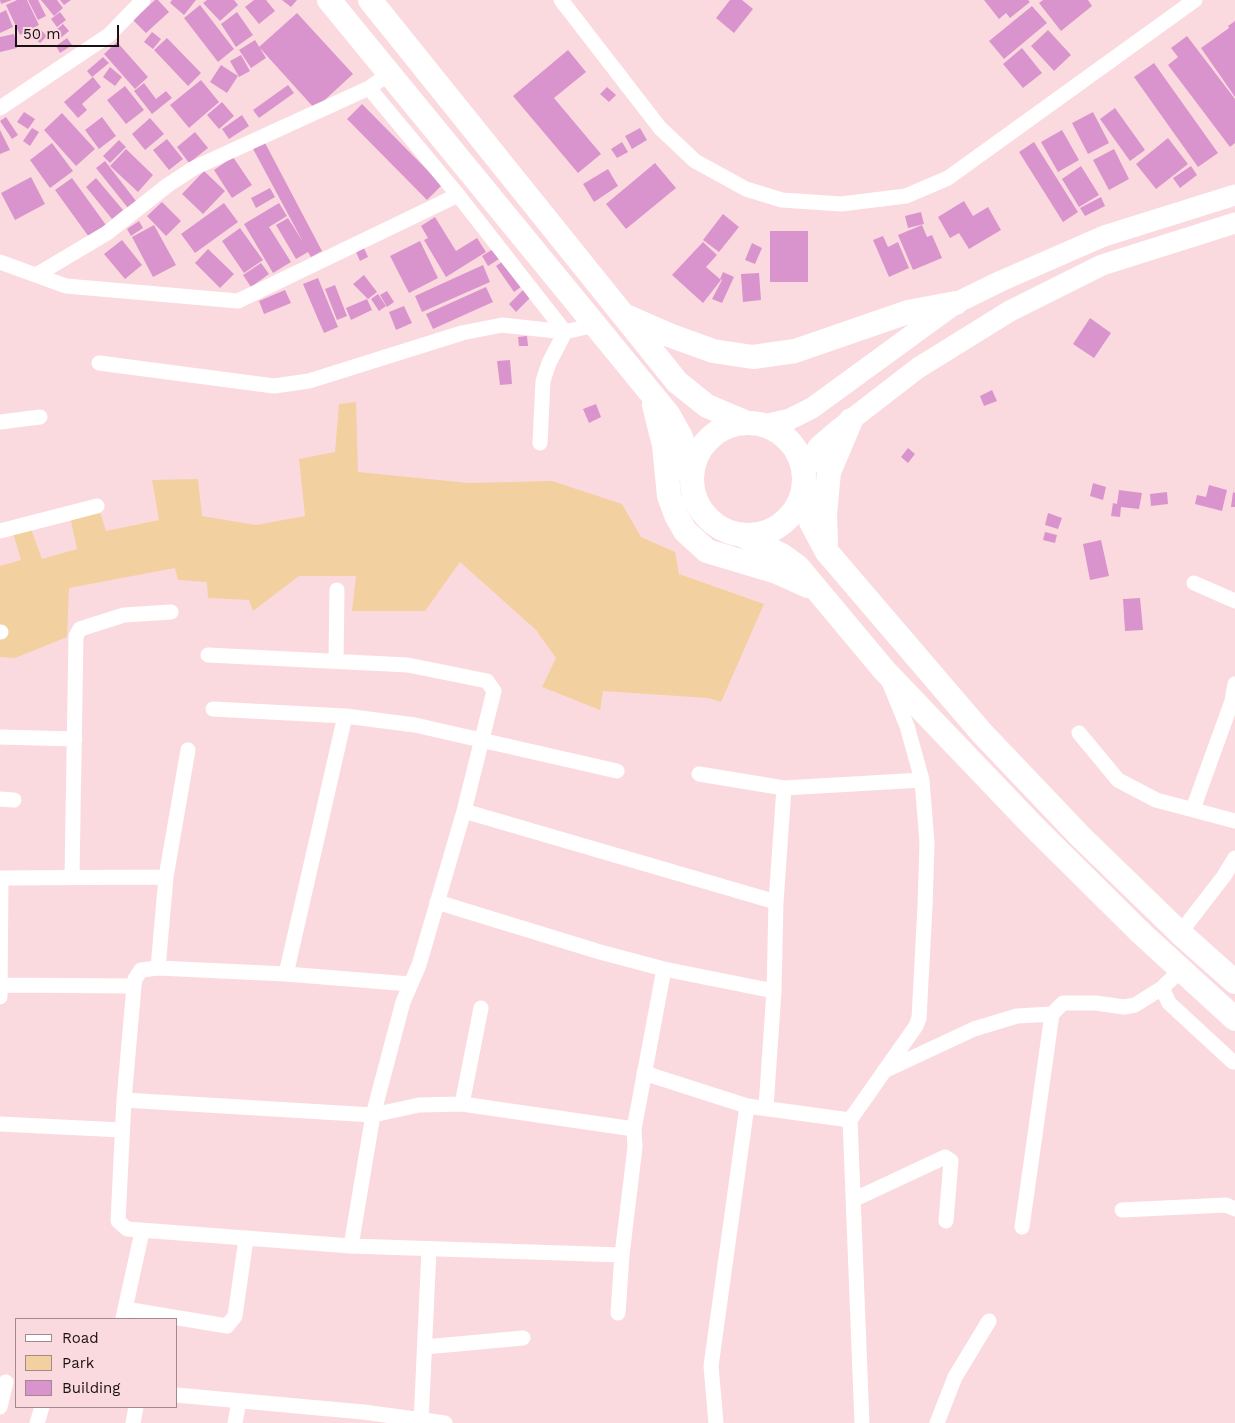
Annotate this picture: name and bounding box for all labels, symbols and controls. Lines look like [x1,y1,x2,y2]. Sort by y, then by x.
scale bar [18,15,121,47]
text: 50 m [23,25,60,43]
legend [15,1318,178,1408]
text: Road [62,1329,99,1347]
text: Park [62,1354,94,1372]
text: Building [62,1379,120,1397]

